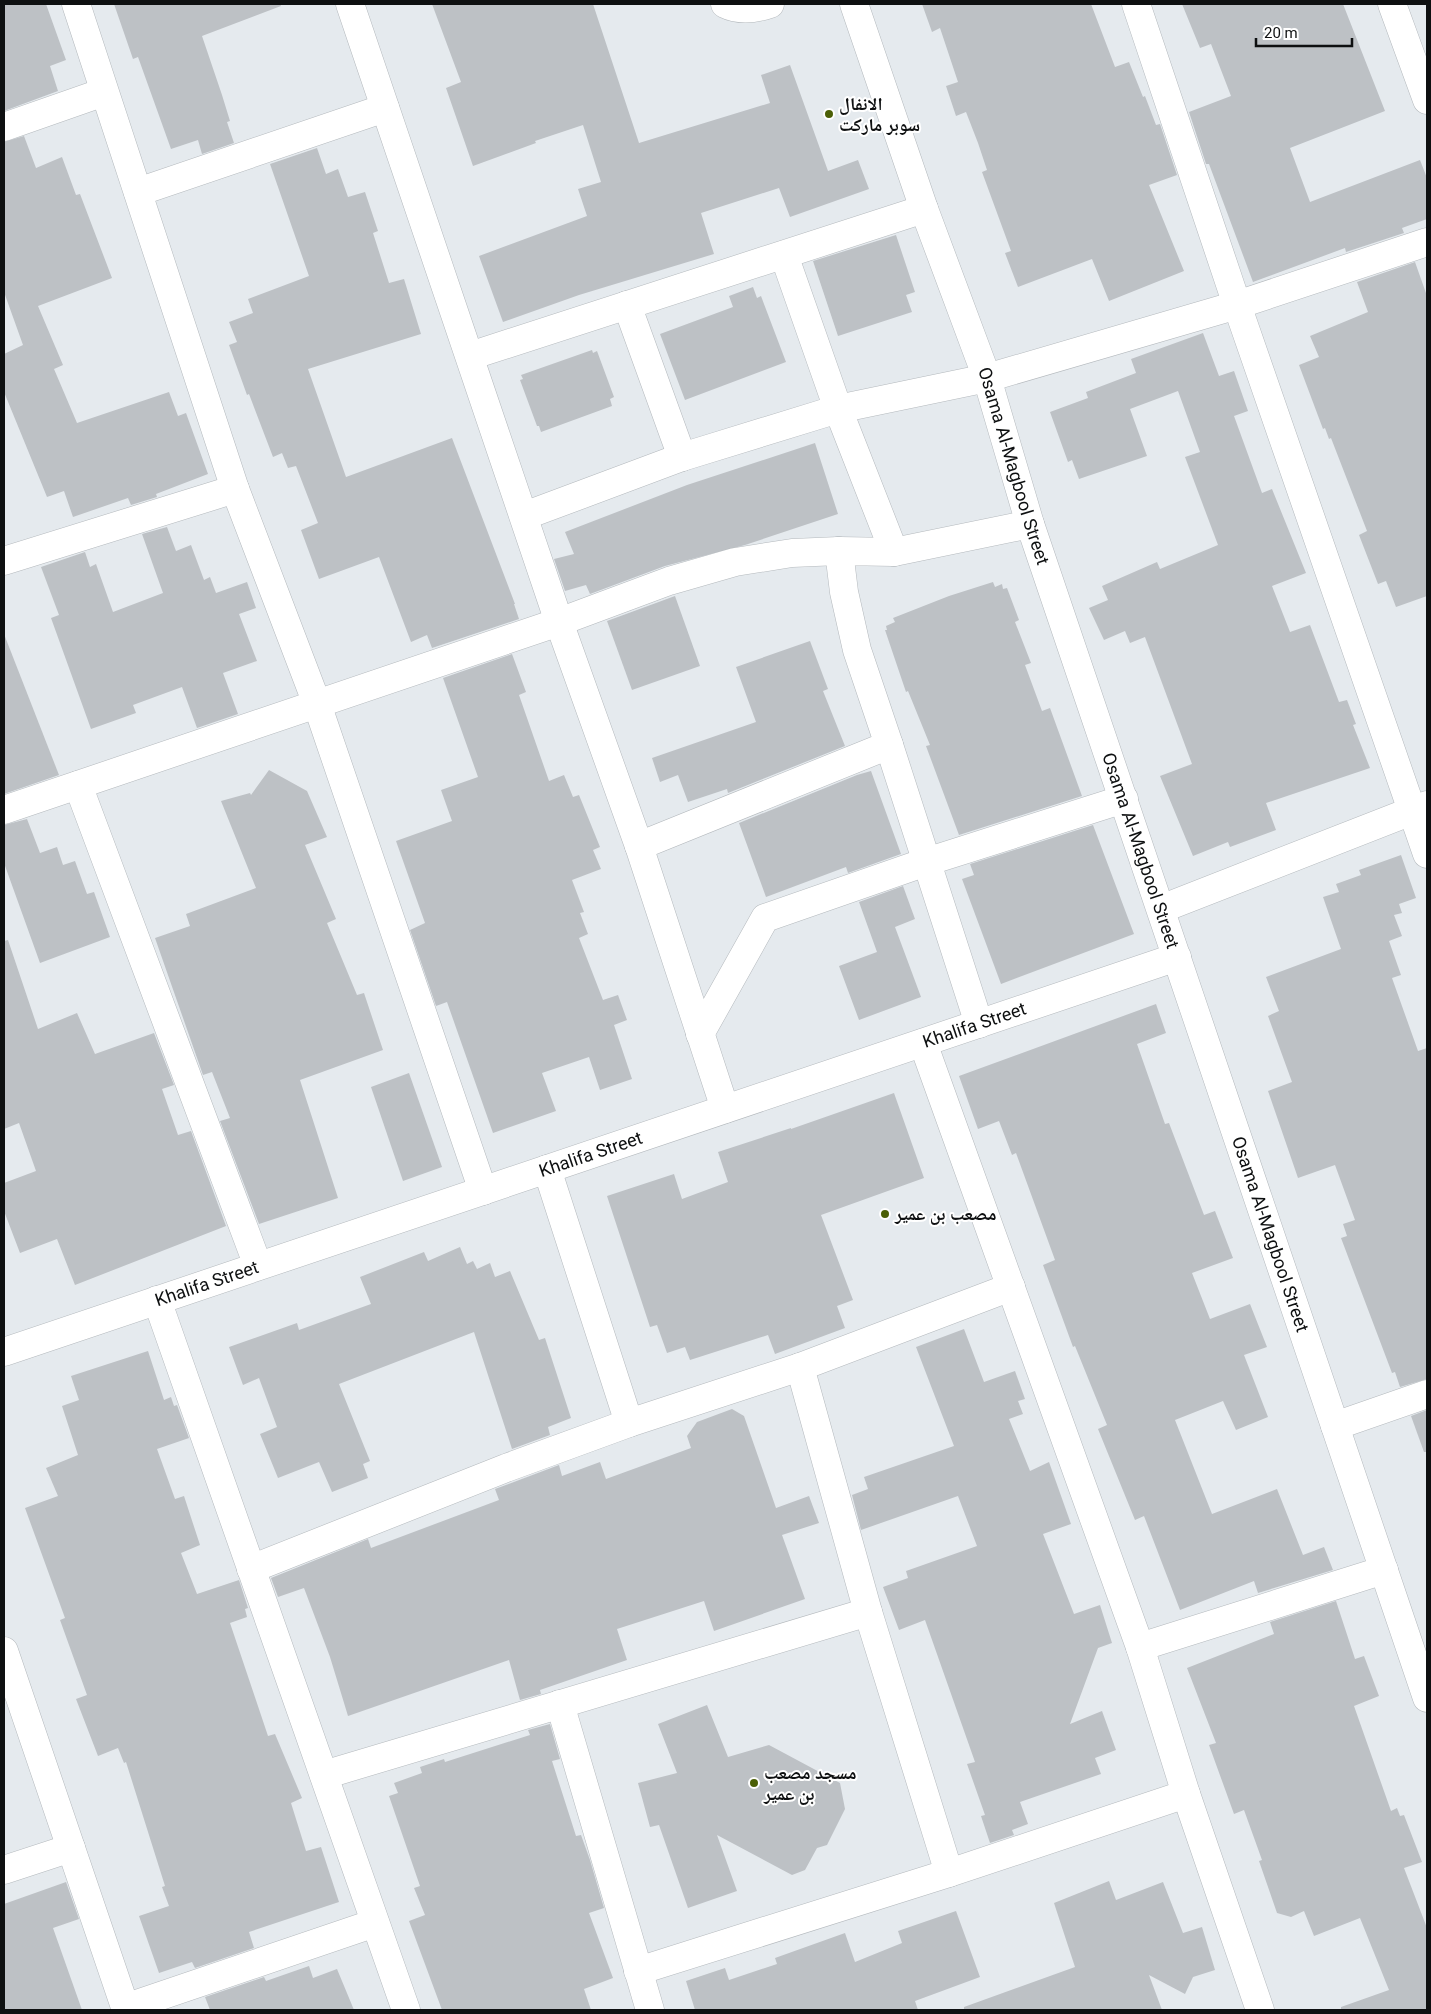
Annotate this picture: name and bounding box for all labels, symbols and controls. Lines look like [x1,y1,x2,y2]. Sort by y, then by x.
scale bar [1256,15,1352,47]
text: 20 m [1264,24,1298,42]
place label: الانفال سوبر ماركت [839,93,920,136]
marker: الانفال سوبر ماركت [823,108,835,120]
street label: Osama Al-Magbool Street [974,364,1054,568]
street label: Osama Al-Magbool Street [1098,750,1184,951]
street label: Khalifa Street [920,998,1029,1052]
street label: Khalifa Street [536,1127,645,1181]
street label: Osama Al-Magbool Street [1228,1134,1314,1335]
place label: مصعب بن عمير [894,1203,997,1225]
marker: مصعب بن عمير [879,1208,891,1220]
street label: Khalifa Street [152,1256,261,1310]
place label: مسجد مصعب بن عمير [763,1762,857,1805]
marker: مسجد مصعب بن عمير [748,1777,760,1789]

